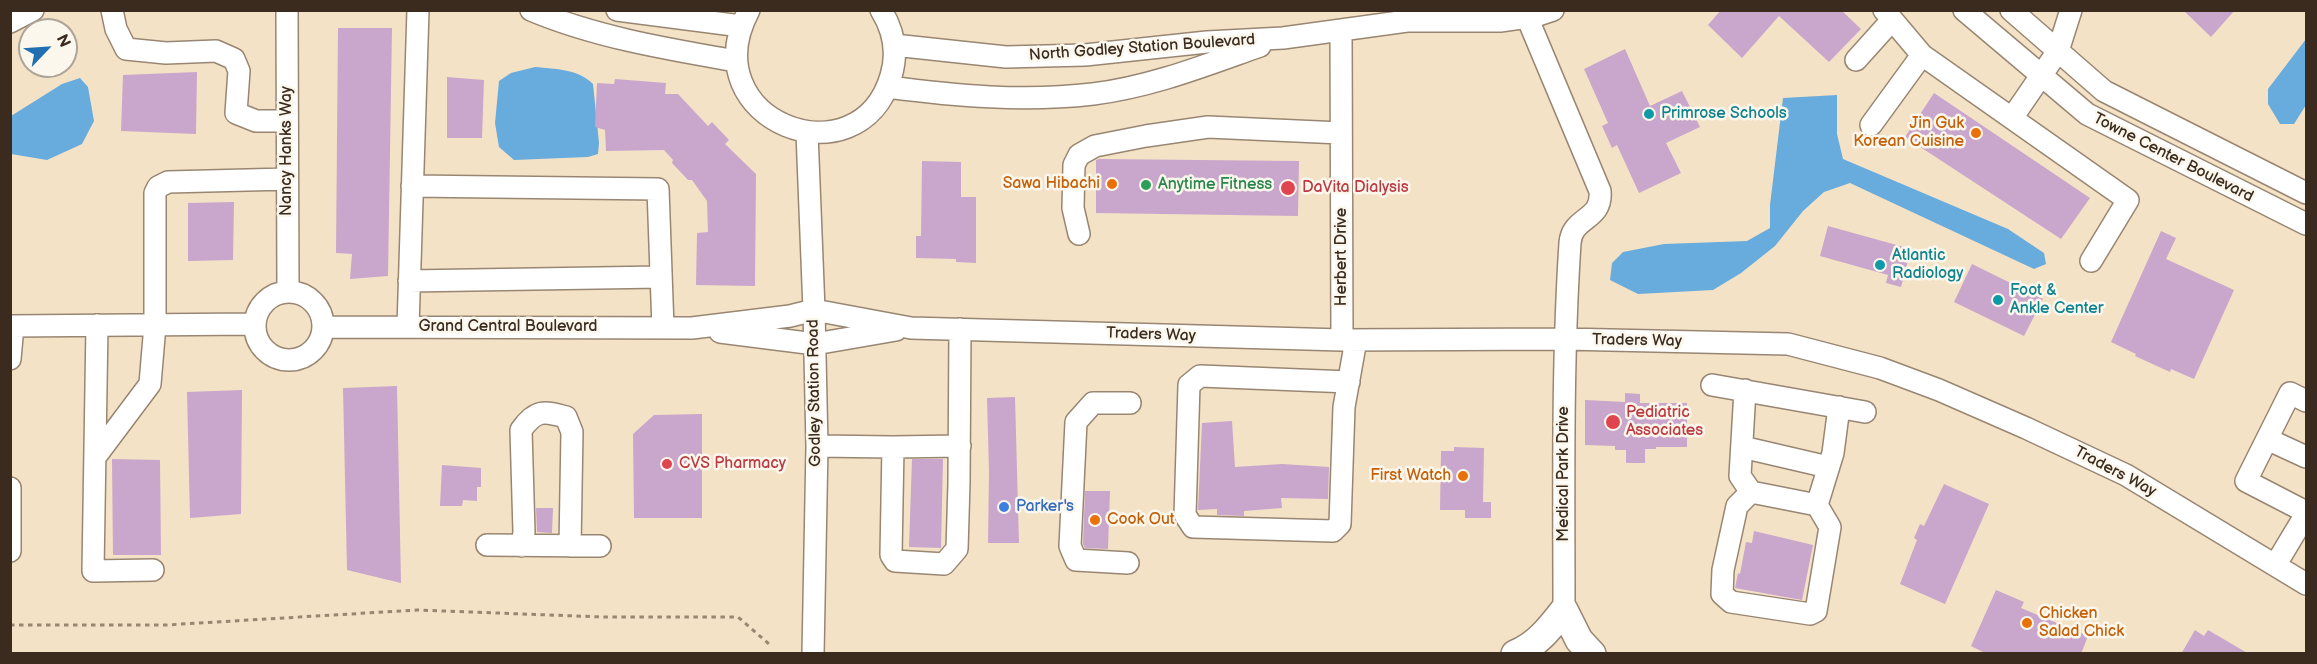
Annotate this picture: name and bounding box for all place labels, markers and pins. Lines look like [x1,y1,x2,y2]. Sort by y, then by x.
place label: Primrose Schools [1661,104,1787,124]
marker: Primrose Schools [1642,107,1656,121]
place label: Jin Guk Korean Cuisine [1853,114,1964,152]
marker: Jin Guk Korean Cuisine [1969,126,1983,140]
place label: Sawa Hibachi [1003,174,1100,194]
place label: Anytime Fitness [1158,175,1272,195]
marker: Sawa Hibachi [1105,177,1119,191]
marker: Anytime Fitness [1139,178,1153,192]
place label: DaVita Dialysis [1302,178,1409,198]
marker: DaVita Dialysis [1279,179,1297,197]
place label: Atlantic Radiology [1892,246,1963,284]
marker: Atlantic Radiology [1873,258,1887,272]
place label: Foot & Ankle Center [2010,281,2103,319]
marker: Foot & Ankle Center [1991,293,2005,307]
place label: Pediatric Associates [1626,403,1703,441]
marker: Pediatric Associates [1604,413,1622,431]
place label: CVS Pharmacy [679,454,786,474]
marker: CVS Pharmacy [660,457,674,471]
place label: First Watch [1370,466,1451,486]
marker: First Watch [1456,469,1470,483]
place label: Parker's [1016,497,1074,517]
marker: Parker's [997,500,1011,514]
place label: Cook Out [1107,510,1175,530]
marker: Cook Out [1088,513,1102,527]
place label: Chicken Salad Chick [2039,604,2124,642]
marker: Chicken Salad Chick [2020,616,2034,630]

